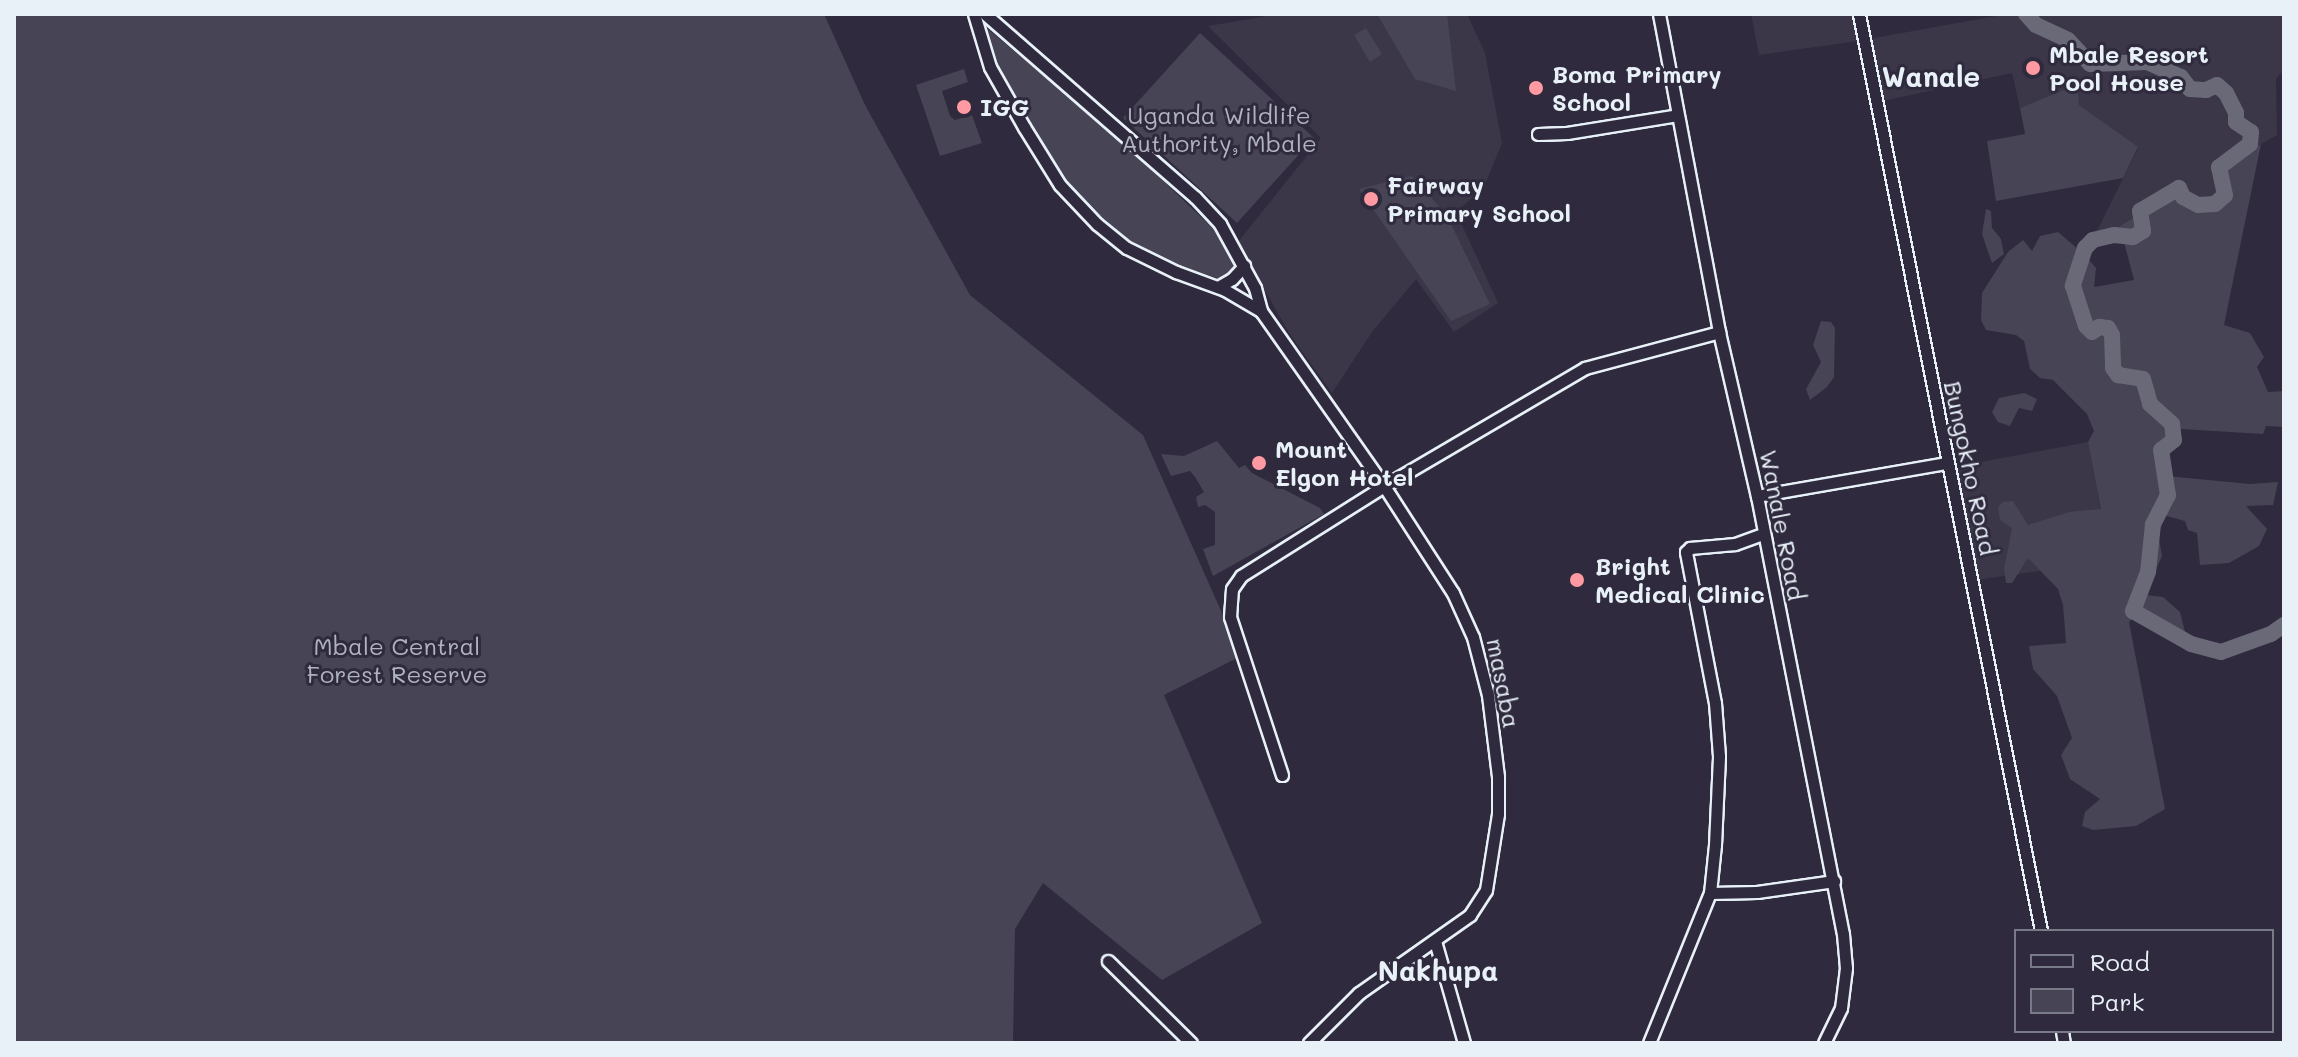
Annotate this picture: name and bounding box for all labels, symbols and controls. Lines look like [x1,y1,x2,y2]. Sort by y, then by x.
place label: Mbale Resort Pool House [2049,40,2209,96]
district label: Wanale [1882,59,1980,93]
marker: Mbale Resort Pool House [2024,59,2042,77]
place label: Boma Primary School [1552,60,1721,116]
marker: Boma Primary School [1527,79,1545,97]
place label: IGG [980,93,1029,121]
marker: IGG [955,98,973,116]
park label: Uganda Wildlife Authority, Mbale [1121,101,1317,157]
place label: Fairway Primary School [1387,171,1571,227]
marker: Fairway Primary School [1362,190,1380,208]
street label: Bungokho Road [1938,378,2004,558]
place label: Mount Elgon Hotel [1275,435,1413,491]
street label: Wanale Road [1754,447,1812,603]
marker: Mount Elgon Hotel [1250,454,1268,472]
place label: Bright Medical Clinic [1595,552,1765,608]
marker: Bright Medical Clinic [1566,569,1588,591]
park label: Mbale Central Forest Reserve [307,632,487,688]
street label: masaba [1481,636,1527,730]
legend [2014,929,2274,1033]
text: Road [2090,946,2150,977]
district label: Nakhupa [1378,953,1498,987]
text: Park [2090,986,2144,1017]

